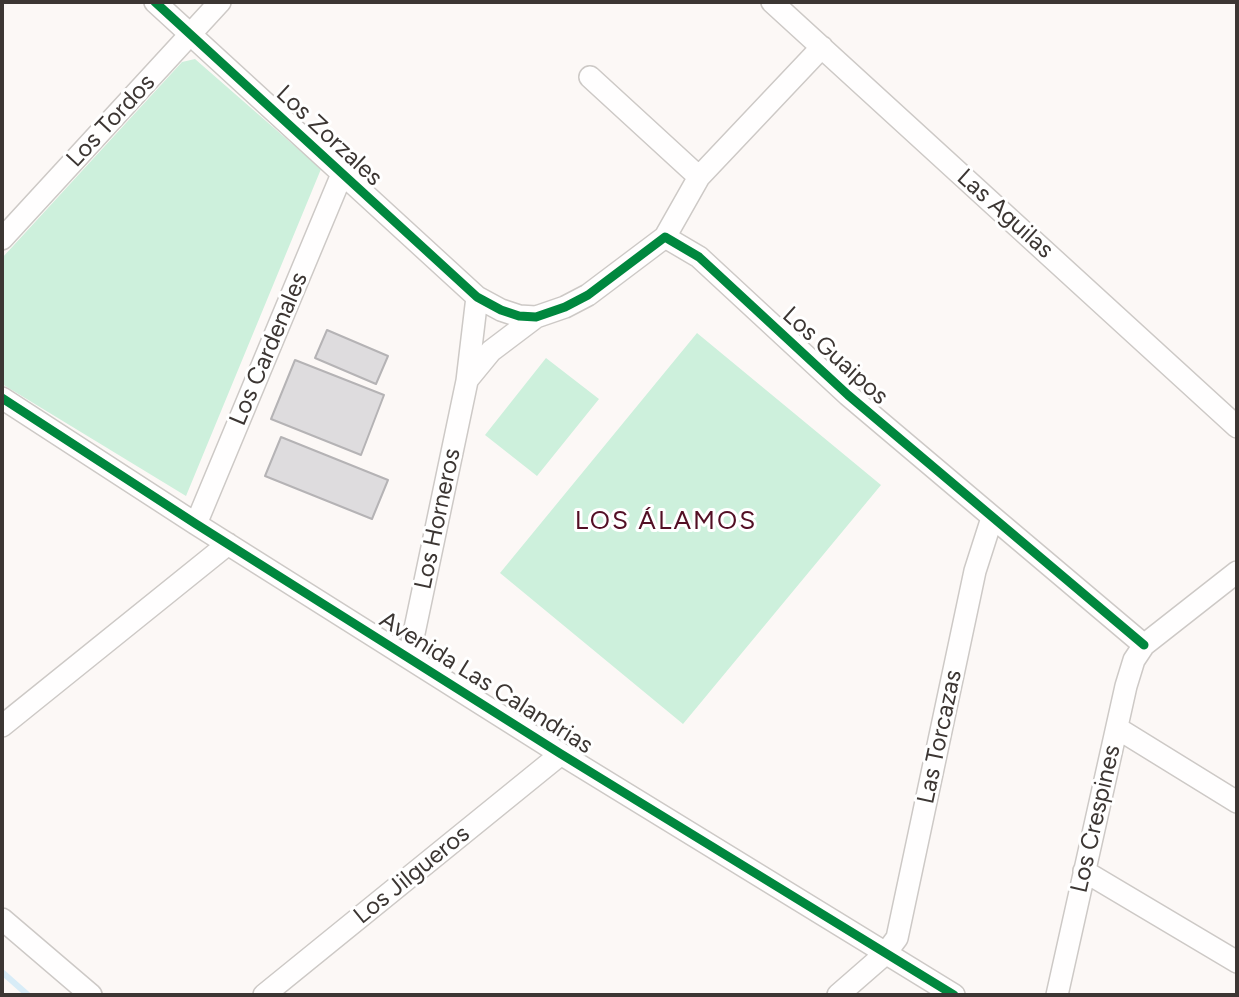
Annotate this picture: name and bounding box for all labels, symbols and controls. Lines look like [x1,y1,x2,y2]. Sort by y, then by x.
street label: Los Tordos [61,69,161,173]
street label: Los Zorzales [270,80,388,192]
street label: Las Aguilas [951,163,1059,265]
street label: Los Cardenales [224,268,314,430]
street label: Los Guaipos [776,301,894,411]
street label: Los Horneros [409,446,467,592]
district label: LOS ÁLAMOS [576,505,756,537]
street label: Avenida Las Calandrias [374,606,598,760]
street label: Las Torcazas [912,667,968,807]
street label: Los Crespines [1065,742,1127,896]
street label: Los Jilgueros [348,820,476,930]

